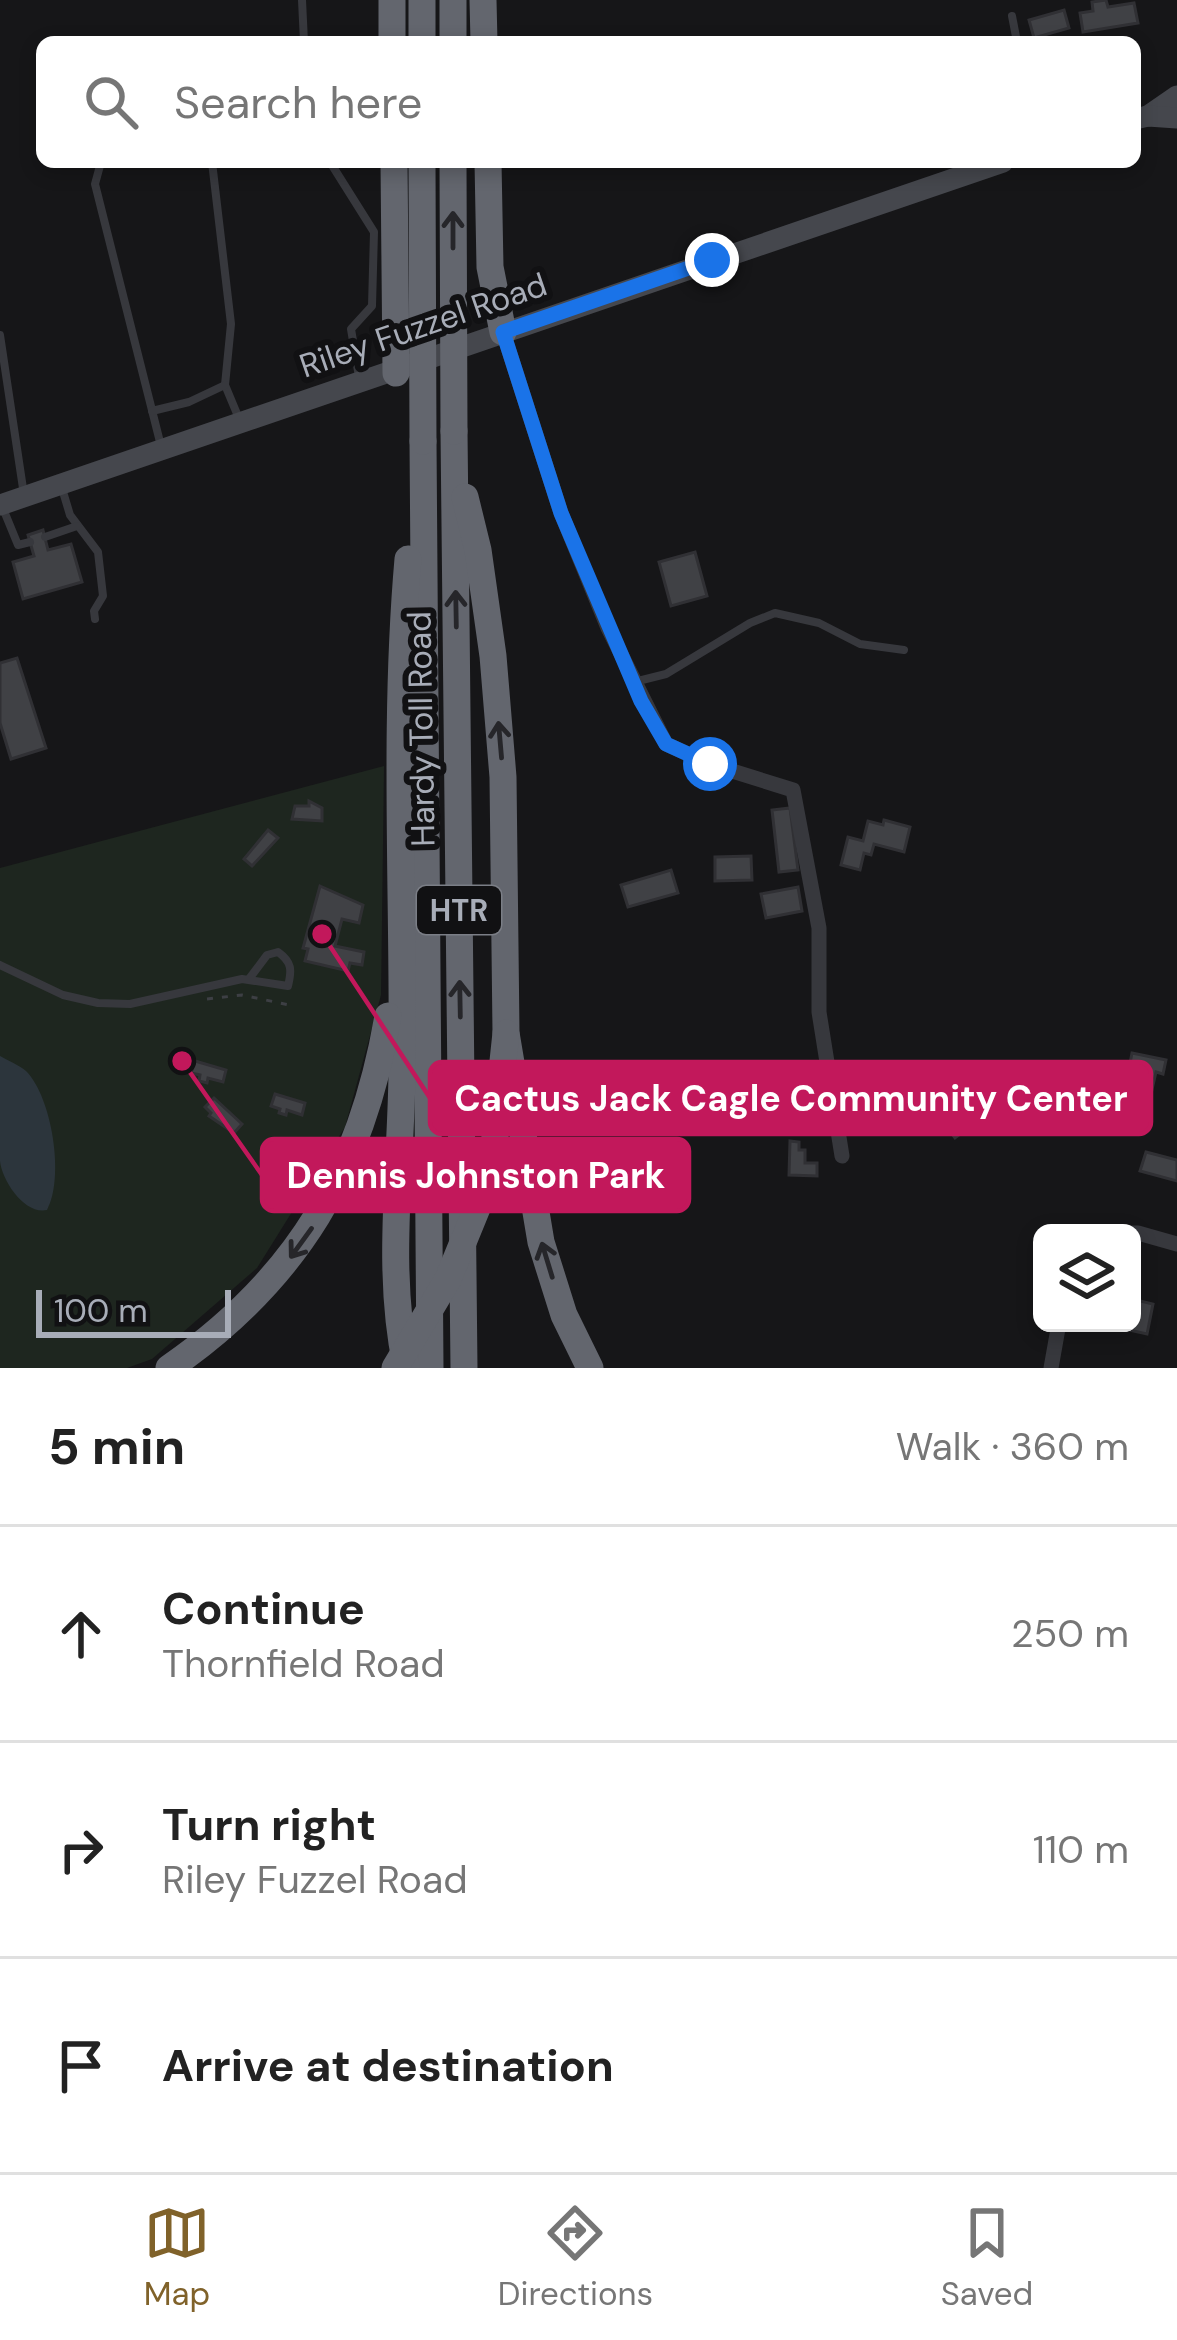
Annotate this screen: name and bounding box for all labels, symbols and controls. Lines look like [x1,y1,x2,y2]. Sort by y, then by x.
search box [36,36,1141,168]
icon: search [78,69,144,135]
text: Search here [174,73,422,132]
one-way arrow [442,211,464,250]
route end [685,233,739,287]
street label: Riley Fuzzel Road [294,263,552,387]
one-way arrow [444,590,467,629]
street label: Hardy Toll Road [397,611,445,847]
one-way arrow [488,721,511,760]
route start [683,737,737,791]
road number: HTR [417,886,501,934]
one-way arrow [449,980,471,1019]
callout: Cactus Jack Cagle Community Center [430,1062,1151,1134]
text: Cactus Jack Cagle Community Center [454,1075,1128,1122]
callout: Dennis Johnston Park [262,1139,689,1211]
text: Dennis Johnston Park [287,1152,666,1199]
map controls [1033,1224,1141,1332]
button: layers [1033,1224,1141,1332]
one-way arrow [288,1226,314,1259]
one-way arrow [535,1242,557,1280]
scale bar [36,1284,231,1337]
text: 100 m [54,1289,148,1332]
text: 5 min [48,1413,185,1480]
text: Walk · 360 m [896,1421,1129,1472]
text: Continue [162,1579,365,1638]
icon: ahead [48,1601,114,1667]
text: 250 m [1011,1608,1129,1659]
text: Thornfield Road [162,1638,445,1689]
text: Turn right [162,1795,376,1854]
icon: right [48,1817,114,1883]
text: 110 m [1033,1824,1129,1875]
text: Riley Fuzzel Road [162,1854,468,1905]
icon: arrive [48,2033,114,2099]
text: Arrive at destination [162,2036,614,2095]
tab: Map [144,2200,210,2315]
tab: Directions [498,2200,653,2315]
tab: Saved [941,2200,1033,2315]

